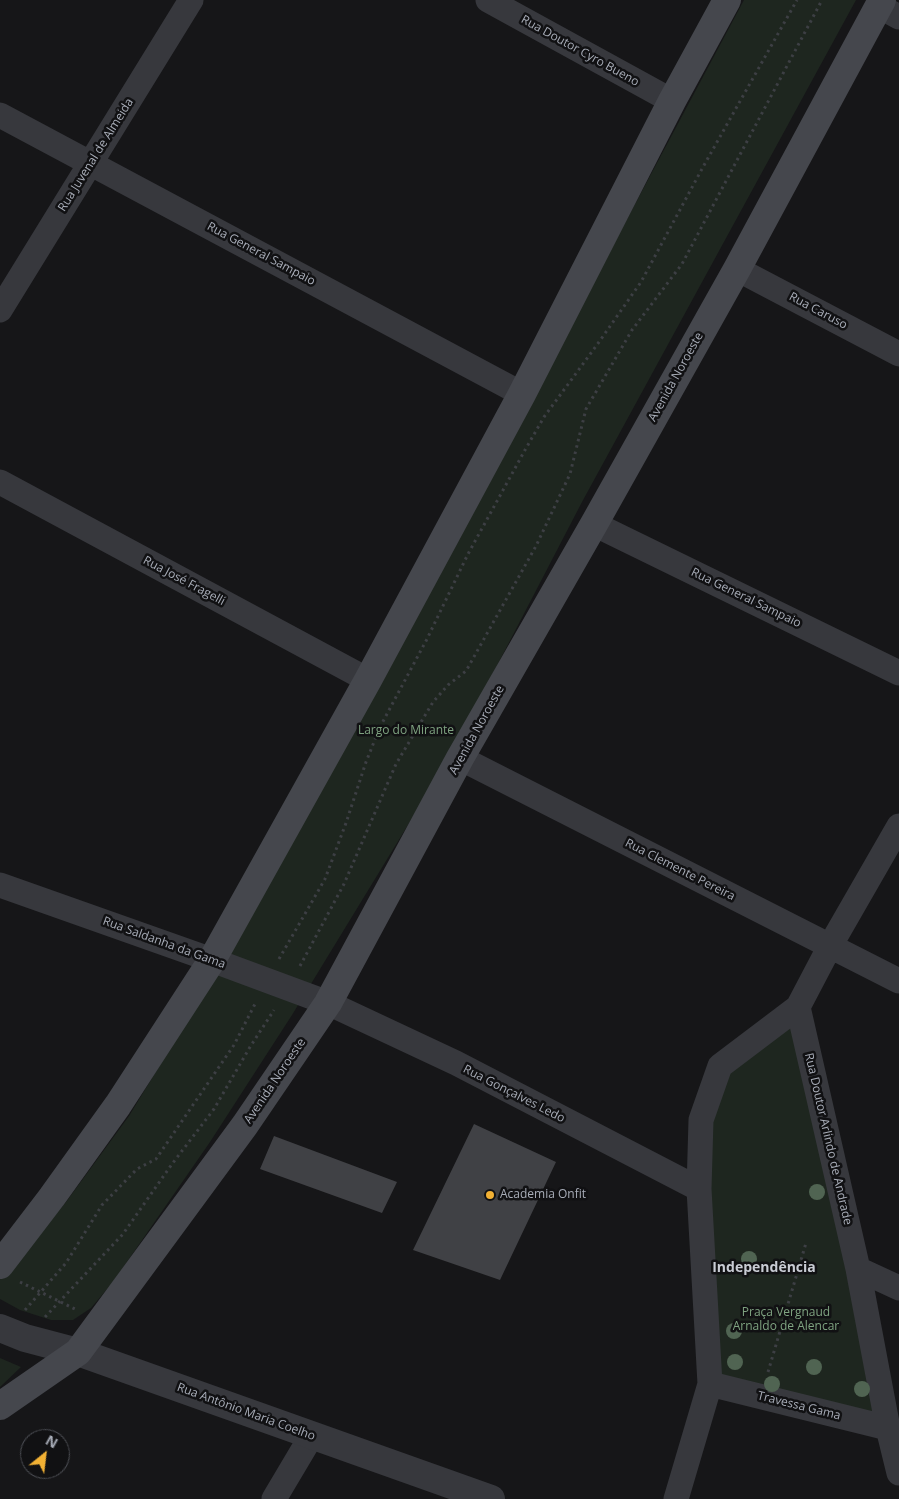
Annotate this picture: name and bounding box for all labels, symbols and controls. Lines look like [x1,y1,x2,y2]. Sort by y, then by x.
street label: Rua Doutor Cyro Bueno [519,13,641,89]
street label: Rua Juvenal de Almeida [55,96,137,214]
street label: Rua General Sampaio [204,219,318,289]
street label: Rua Caruso [786,290,850,332]
street label: Avenida Noroeste [646,330,706,424]
street label: Rua José Fragelli [141,553,227,609]
street label: Rua General Sampaio [689,565,803,631]
street label: Avenida Noroeste [447,683,507,777]
park label: Largo do Mirante [358,724,454,738]
street label: Rua Clemente Pereira [623,836,737,904]
street label: Rua Saldanha da Gama [101,914,227,972]
street label: Avenida Noroeste [241,1036,309,1126]
street label: Rua Doutor Arlindo de Andrade [801,1052,855,1226]
street label: Rua Gonçalves Ledo [461,1062,567,1126]
place label: Academia Onfit [500,1188,586,1202]
marker: Academia Onfit [484,1189,496,1201]
district label: Independência [712,1260,816,1276]
park label: Praça Vergnaud Arnaldo de Alencar [733,1306,839,1334]
street label: Rua Antônio Maria Coelho [175,1380,317,1444]
street label: Travessa Gama [756,1389,842,1423]
north arrow [20,1429,70,1479]
text: N [42,1430,62,1452]

